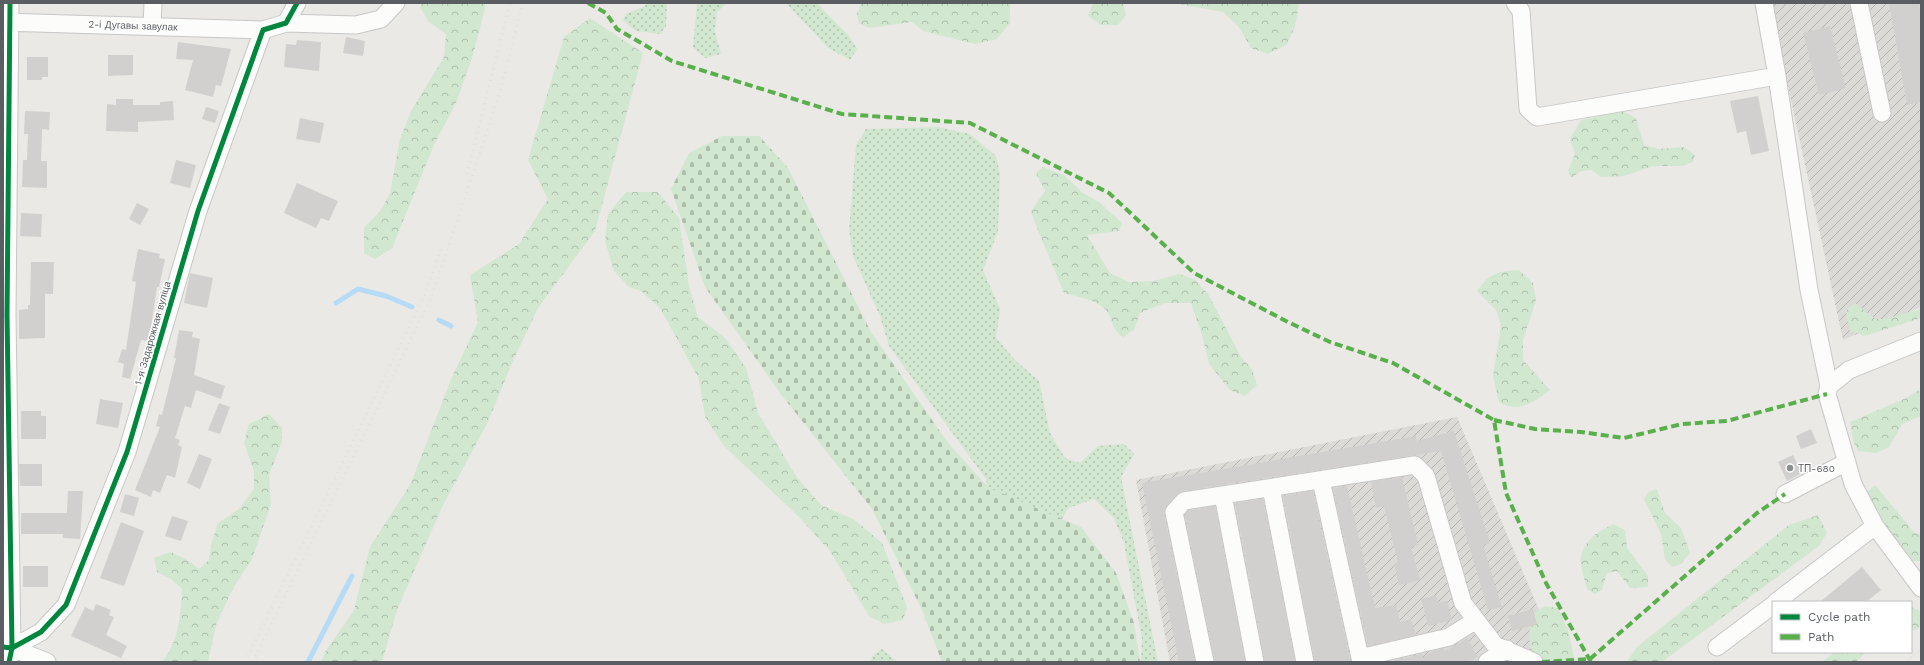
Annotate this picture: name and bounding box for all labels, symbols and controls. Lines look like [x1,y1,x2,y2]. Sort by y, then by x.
street label: 2-і Дугавы завулак [88,18,178,33]
street label: 1-я Задарожная вуліца [132,279,173,386]
marker: ТП-680 [1785,463,1795,473]
place label: ТП-680 [1798,463,1835,474]
legend [1772,601,1912,653]
text: Cycle path [1808,610,1870,624]
text: Path [1808,630,1834,644]

